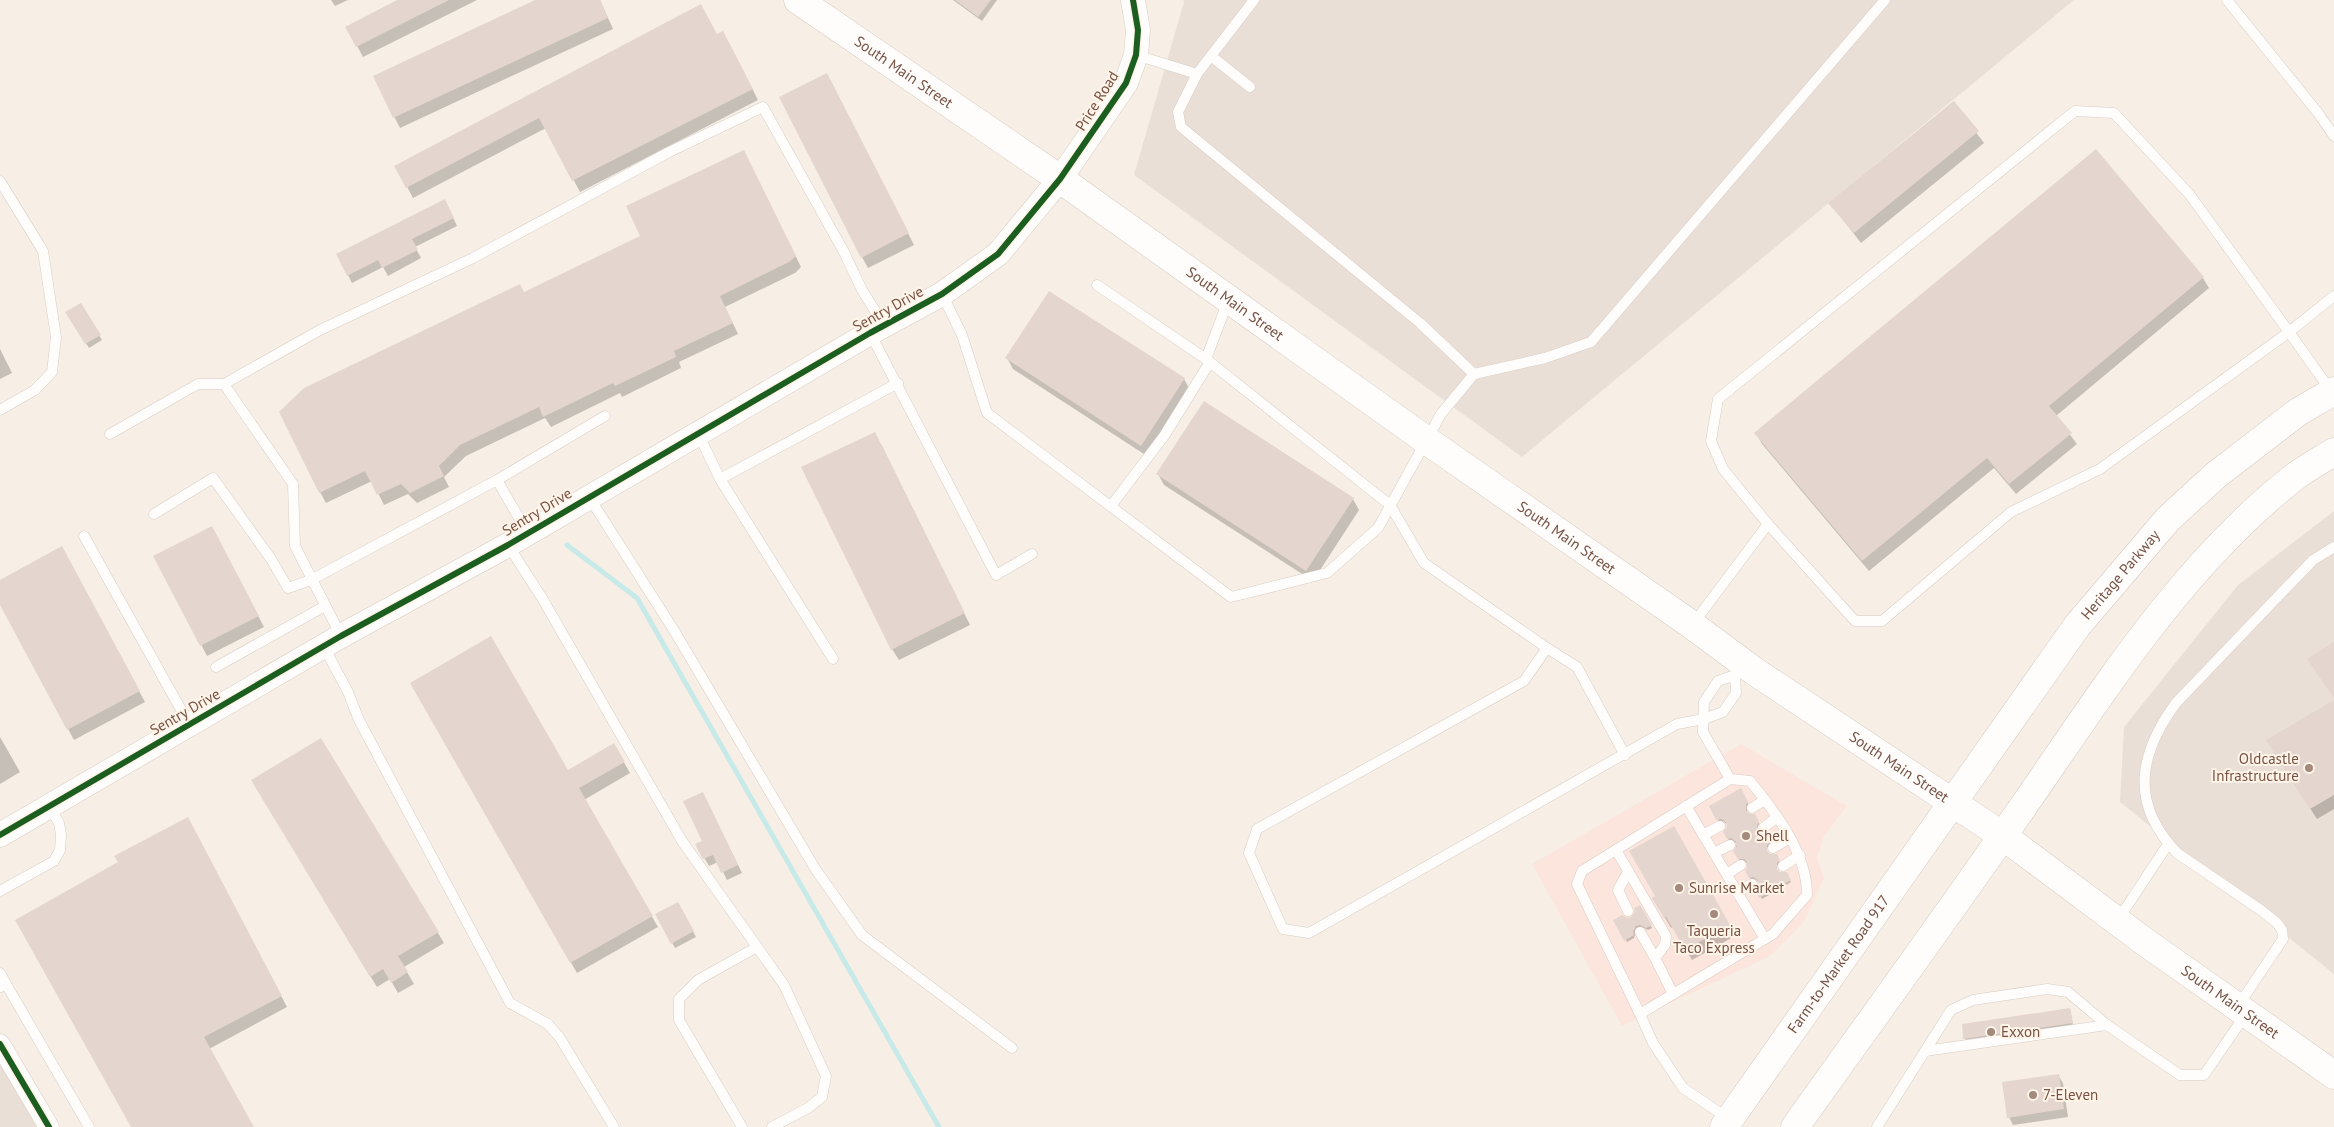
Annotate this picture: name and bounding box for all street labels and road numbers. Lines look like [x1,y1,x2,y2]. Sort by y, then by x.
street label: South Main Street [851,31,957,112]
street label: Price Road [1071,67,1122,134]
street label: South Main Street [1183,262,1288,344]
street label: Sentry Drive [849,281,926,336]
street label: Sentry Drive [498,483,575,540]
street label: South Main Street [1514,497,1620,578]
street label: Heritage Parkway [2077,526,2164,623]
street label: Sentry Drive [146,684,223,739]
street label: South Main Street [1846,727,1953,806]
street label: Farm-to-Market Road 917 [1783,891,1893,1037]
street label: South Main Street [2178,960,2283,1042]

